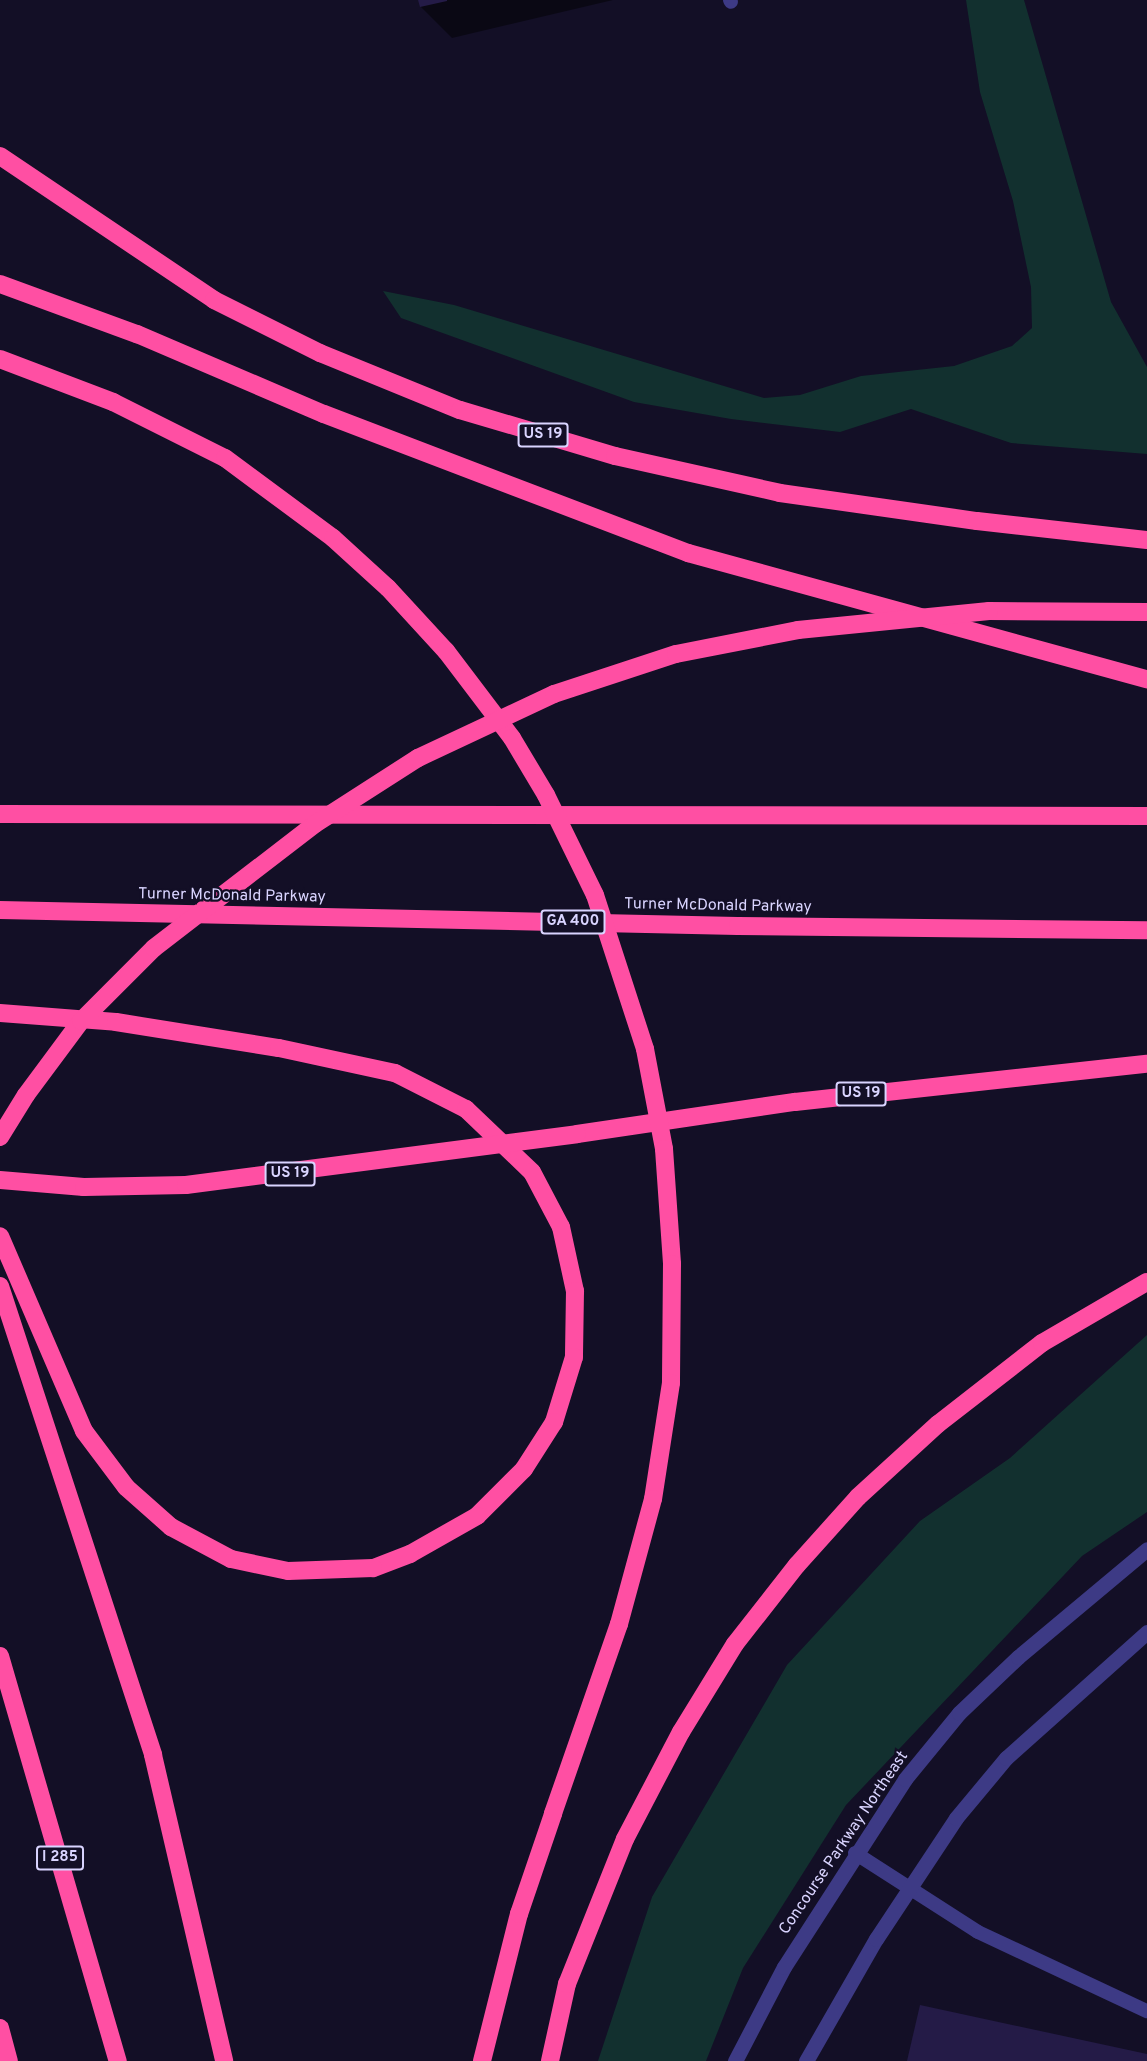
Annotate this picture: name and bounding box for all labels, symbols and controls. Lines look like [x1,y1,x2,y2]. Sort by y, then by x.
road number: US 19 [518,423,568,447]
street label: Turner McDonald Parkway [138,885,326,907]
street label: Turner McDonald Parkway [624,895,812,917]
road number: GA 400 [540,910,606,934]
road number: US 19 [836,1082,886,1106]
road number: US 19 [264,1162,316,1186]
street label: Concourse Parkway Northeast [775,1748,913,1938]
road number: I 285 [36,1846,84,1870]

